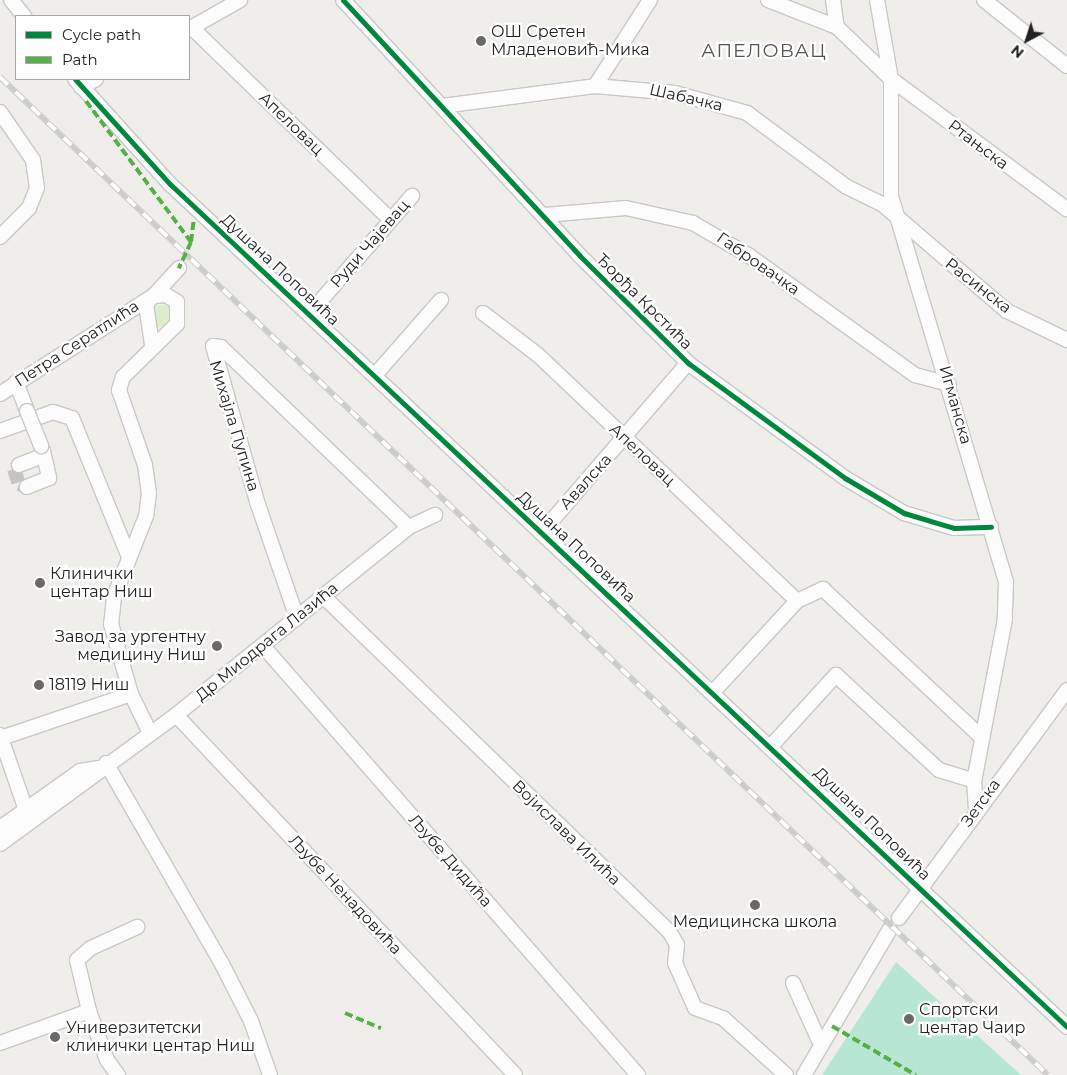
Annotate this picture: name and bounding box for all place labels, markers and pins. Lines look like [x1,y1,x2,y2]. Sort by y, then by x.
place label: ОШ Сретен Младеновић-Мика [491,22,650,60]
marker: ОШ Сретен Младеновић-Мика [475,35,487,47]
place label: Клинички центар Ниш [50,564,153,602]
marker: Клинички центар Ниш [34,577,46,589]
place label: Завод за ургентну медицину Ниш [55,627,206,665]
marker: Завод за ургентну медицину Ниш [210,639,224,653]
place label: 18119 Ниш [49,675,129,695]
marker: 18119 Ниш [33,679,45,691]
marker: Медицинска школа [749,899,761,911]
place label: Медицинска школа [673,912,837,932]
place label: Спортски центар Чаир [919,1000,1025,1038]
marker: Спортски центар Чаир [903,1013,915,1025]
place label: Универзитетски клинички центар Ниш [66,1018,255,1056]
marker: Универзитетски клинички центар Ниш [48,1030,62,1044]

